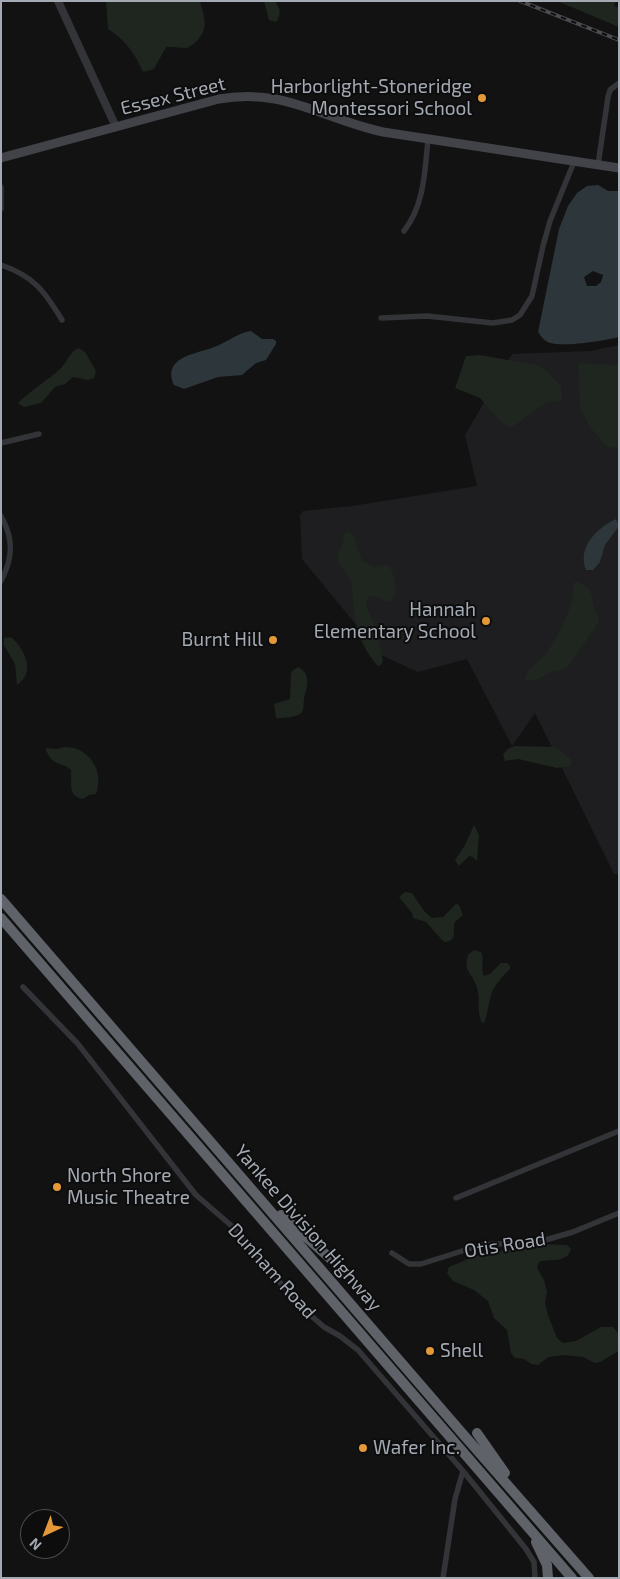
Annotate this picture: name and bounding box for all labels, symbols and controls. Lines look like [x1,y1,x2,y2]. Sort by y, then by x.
street label: Essex Street [118,72,228,120]
place label: Harborlight-Stoneridge Montessori School [271,76,472,120]
marker: Harborlight-Stoneridge Montessori School [476,92,488,104]
place label: Hannah Elementary School [314,599,476,643]
marker: Hannah Elementary School [480,615,492,627]
place label: Burnt Hill [182,629,263,651]
marker: Burnt Hill [267,634,279,646]
street label: Yankee Division Highway [230,1140,386,1316]
place label: North Shore Music Theatre [67,1165,190,1209]
marker: North Shore Music Theatre [51,1181,63,1193]
street label: Dunham Road [223,1219,321,1323]
street label: Otis Road [463,1227,547,1263]
place label: Shell [440,1340,483,1362]
marker: Shell [424,1345,436,1357]
place label: Wafer Inc. [373,1437,460,1459]
marker: Wafer Inc. [357,1442,369,1454]
north arrow [20,1509,70,1559]
text: N [26,1535,45,1554]

